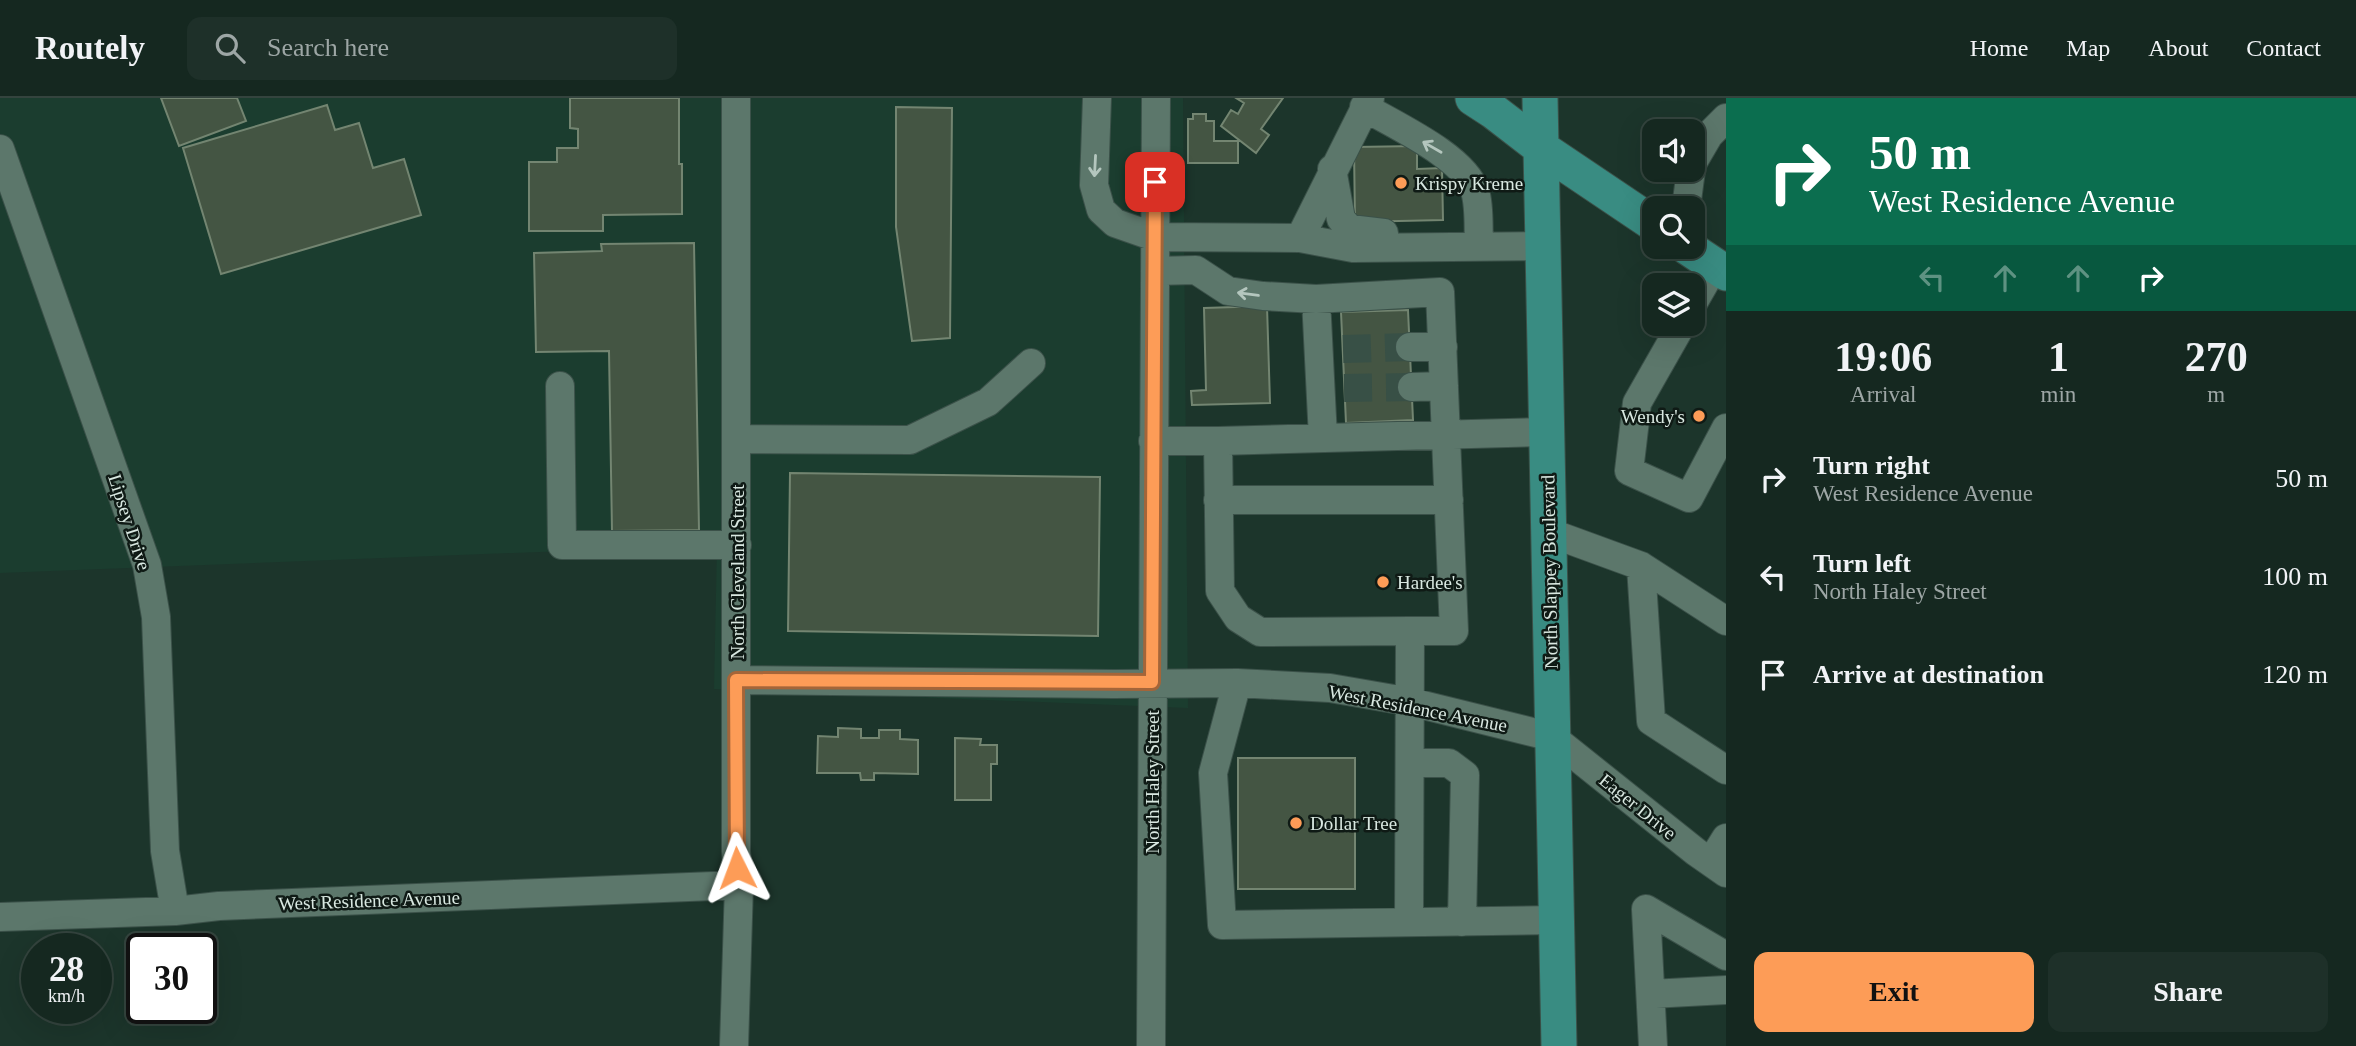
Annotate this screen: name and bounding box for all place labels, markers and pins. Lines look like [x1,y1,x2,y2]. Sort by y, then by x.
pin [1125,152,1185,212]
place label: Krispy Kreme [1415,173,1523,194]
marker: Krispy Kreme [1393,175,1409,191]
place label: Wendy's [1621,406,1685,427]
marker: Wendy's [1691,408,1707,424]
place label: Hardee's [1397,572,1463,593]
marker: Hardee's [1375,574,1391,590]
place label: Dollar Tree [1310,813,1397,834]
marker: Dollar Tree [1288,815,1304,831]

